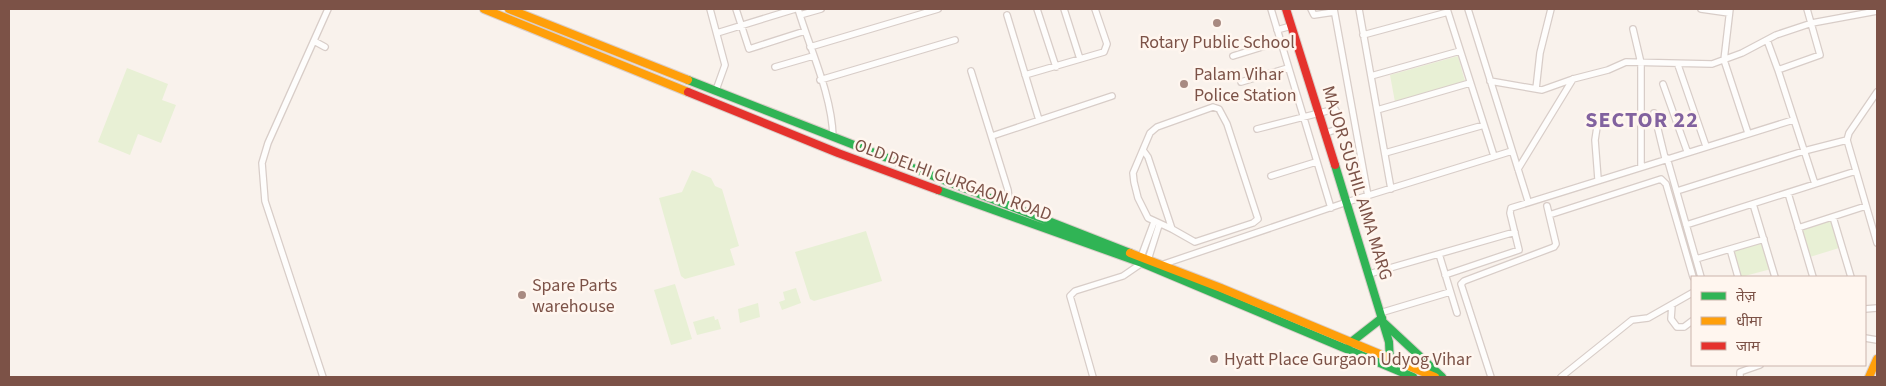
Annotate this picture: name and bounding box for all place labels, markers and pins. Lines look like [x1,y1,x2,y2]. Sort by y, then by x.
marker: Rotary Public School [1211,17,1223,29]
place label: Rotary Public School [1139,30,1295,55]
place label: Palam Vihar Police Station [1194,62,1297,108]
marker: Palam Vihar Police Station [1178,78,1190,90]
place label: Spare Parts warehouse [532,273,617,319]
marker: Spare Parts warehouse [516,289,528,301]
place label: Hyatt Place Gurgaon Udyog Vihar [1224,347,1472,372]
marker: Hyatt Place Gurgaon Udyog Vihar [1208,353,1220,365]

